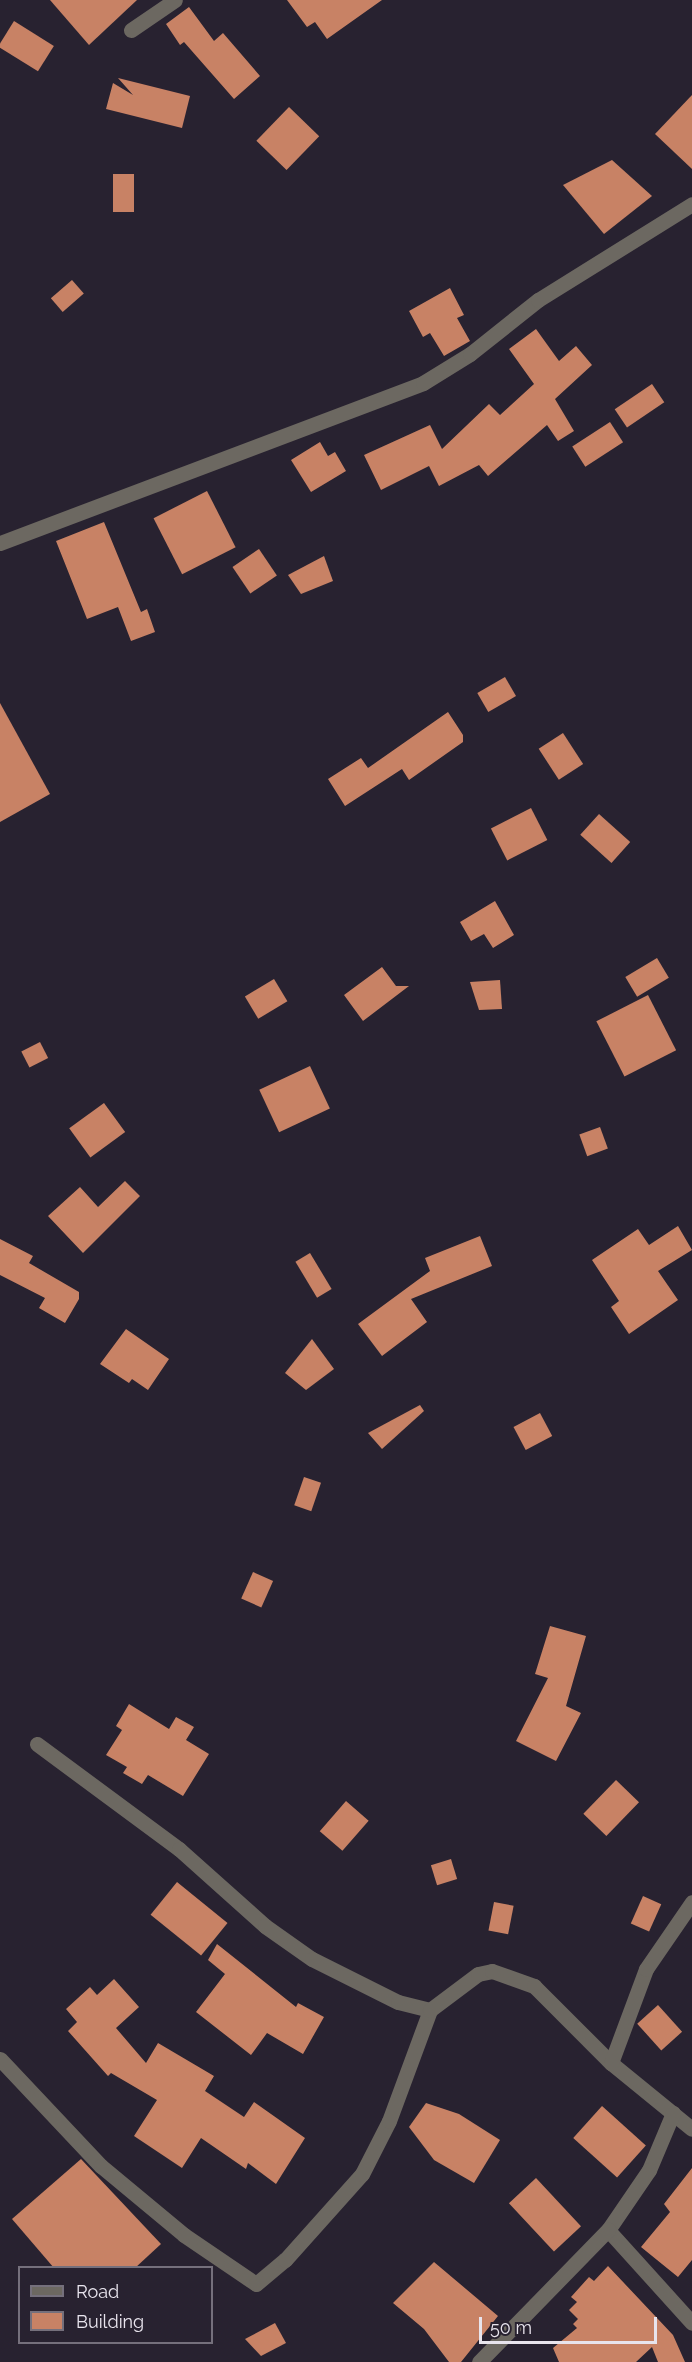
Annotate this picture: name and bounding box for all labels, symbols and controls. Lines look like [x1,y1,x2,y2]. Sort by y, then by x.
legend [18,2266,213,2344]
text: Road [76,2281,119,2302]
scale bar [482,2305,660,2343]
text: Building [76,2311,144,2332]
text: 50 m [490,2317,532,2338]

